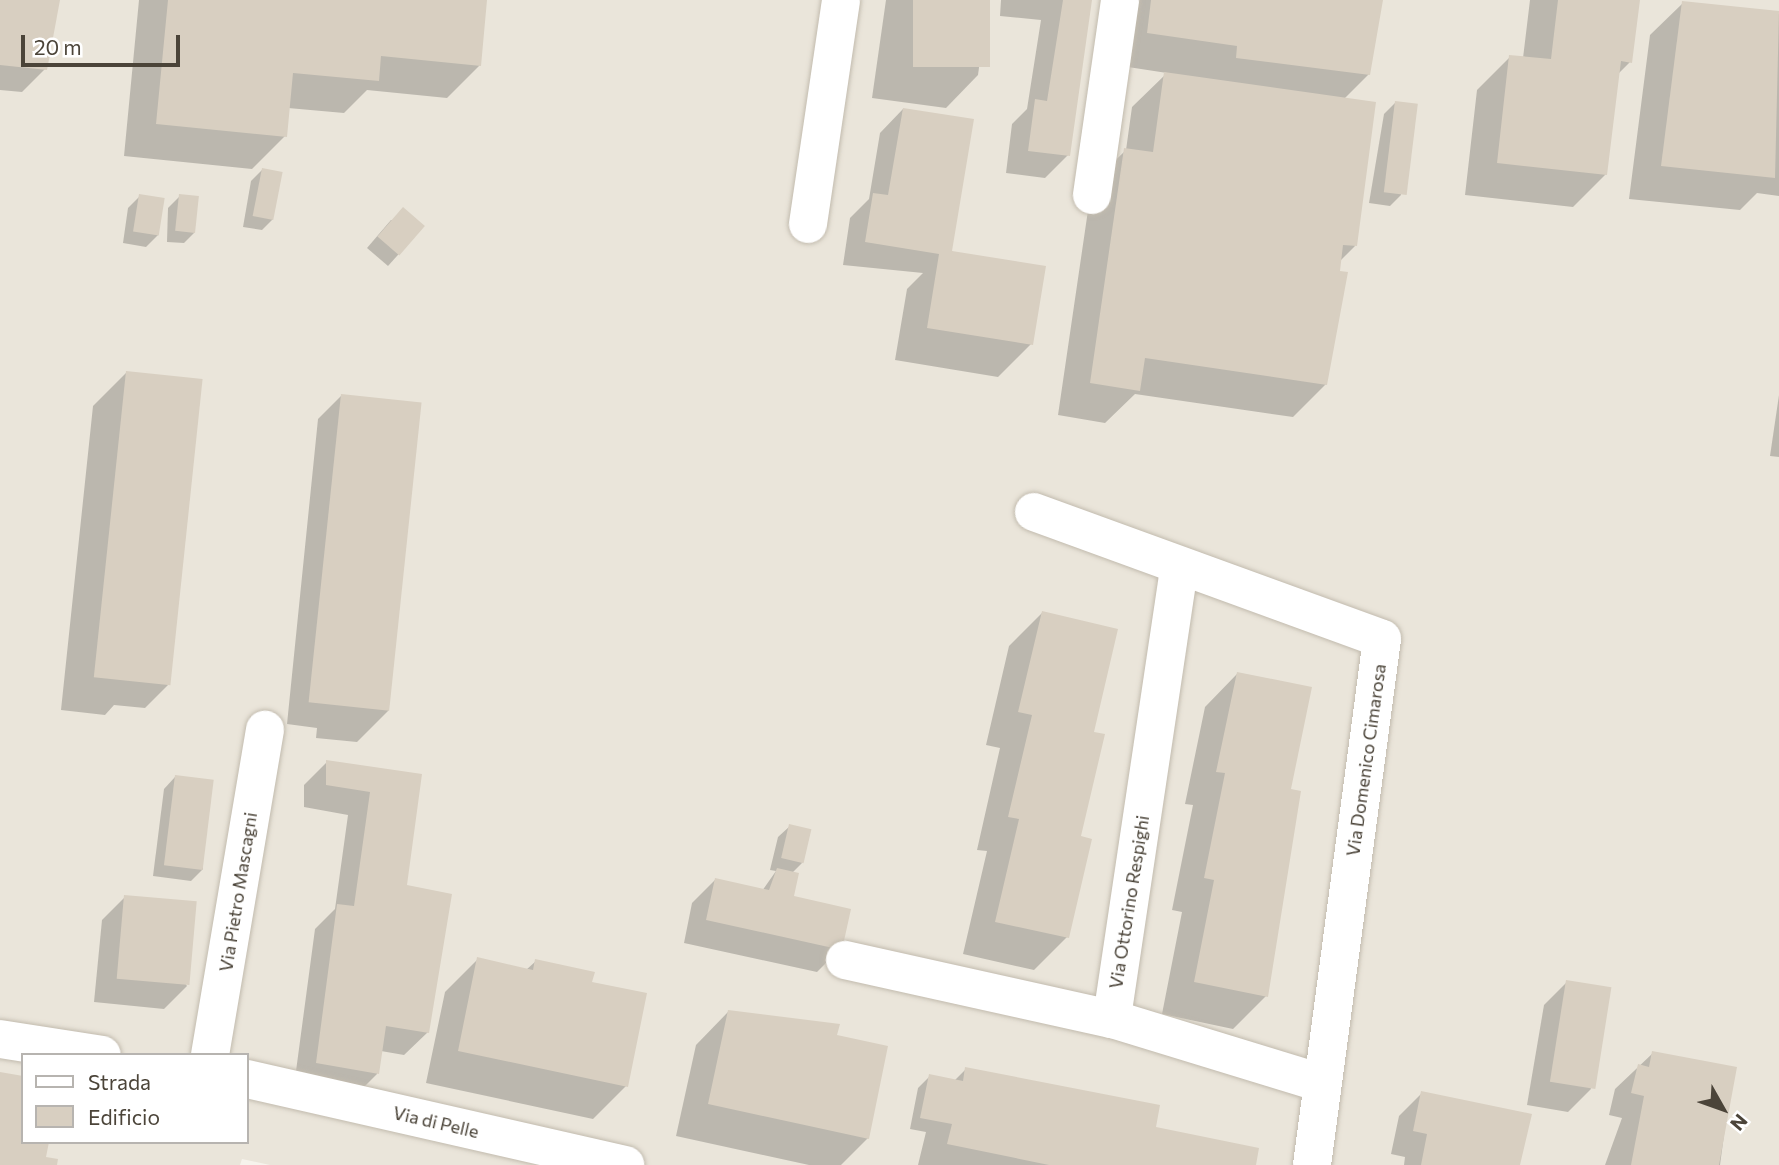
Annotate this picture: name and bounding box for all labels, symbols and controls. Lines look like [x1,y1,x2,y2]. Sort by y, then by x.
scale bar [24,21,184,65]
text: 20 m [34,34,82,59]
street label: Via Domenico Cimarosa [1342,662,1390,858]
street label: Via Pietro Mascagni [215,811,261,973]
street label: Via Ottorino Respighi [1105,814,1153,990]
legend [21,1053,248,1144]
text: Strada [88,1069,151,1094]
north arrow [1688,1074,1758,1144]
street label: Via di Pelle [391,1102,481,1142]
text: Edificio [88,1104,160,1129]
text: N [1726,1110,1753,1136]

